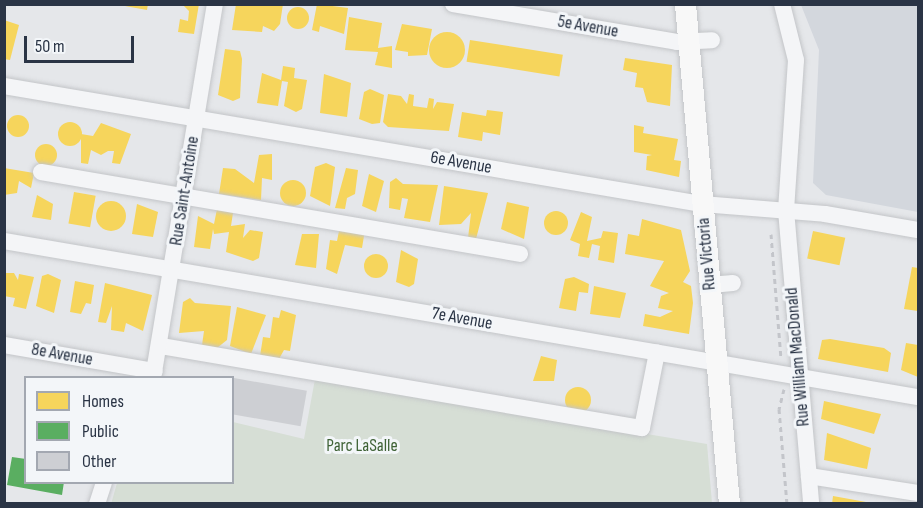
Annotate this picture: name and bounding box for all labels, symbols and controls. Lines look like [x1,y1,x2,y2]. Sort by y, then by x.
street label: 5e Avenue [556,11,620,43]
scale bar [27,24,136,62]
text: 50 m [35,36,65,57]
street label: Rue Saint-Antoine [166,135,204,247]
street label: 6e Avenue [429,147,493,179]
street label: Rue Victoria [693,217,721,291]
street label: Rue William MacDonald [781,287,815,427]
street label: 7e Avenue [430,303,494,335]
street label: 8e Avenue [30,339,94,371]
legend [24,376,234,484]
text: Homes [82,391,124,412]
text: Public [82,421,119,442]
park label: Parc LaSalle [326,435,398,457]
text: Other [82,451,116,472]

